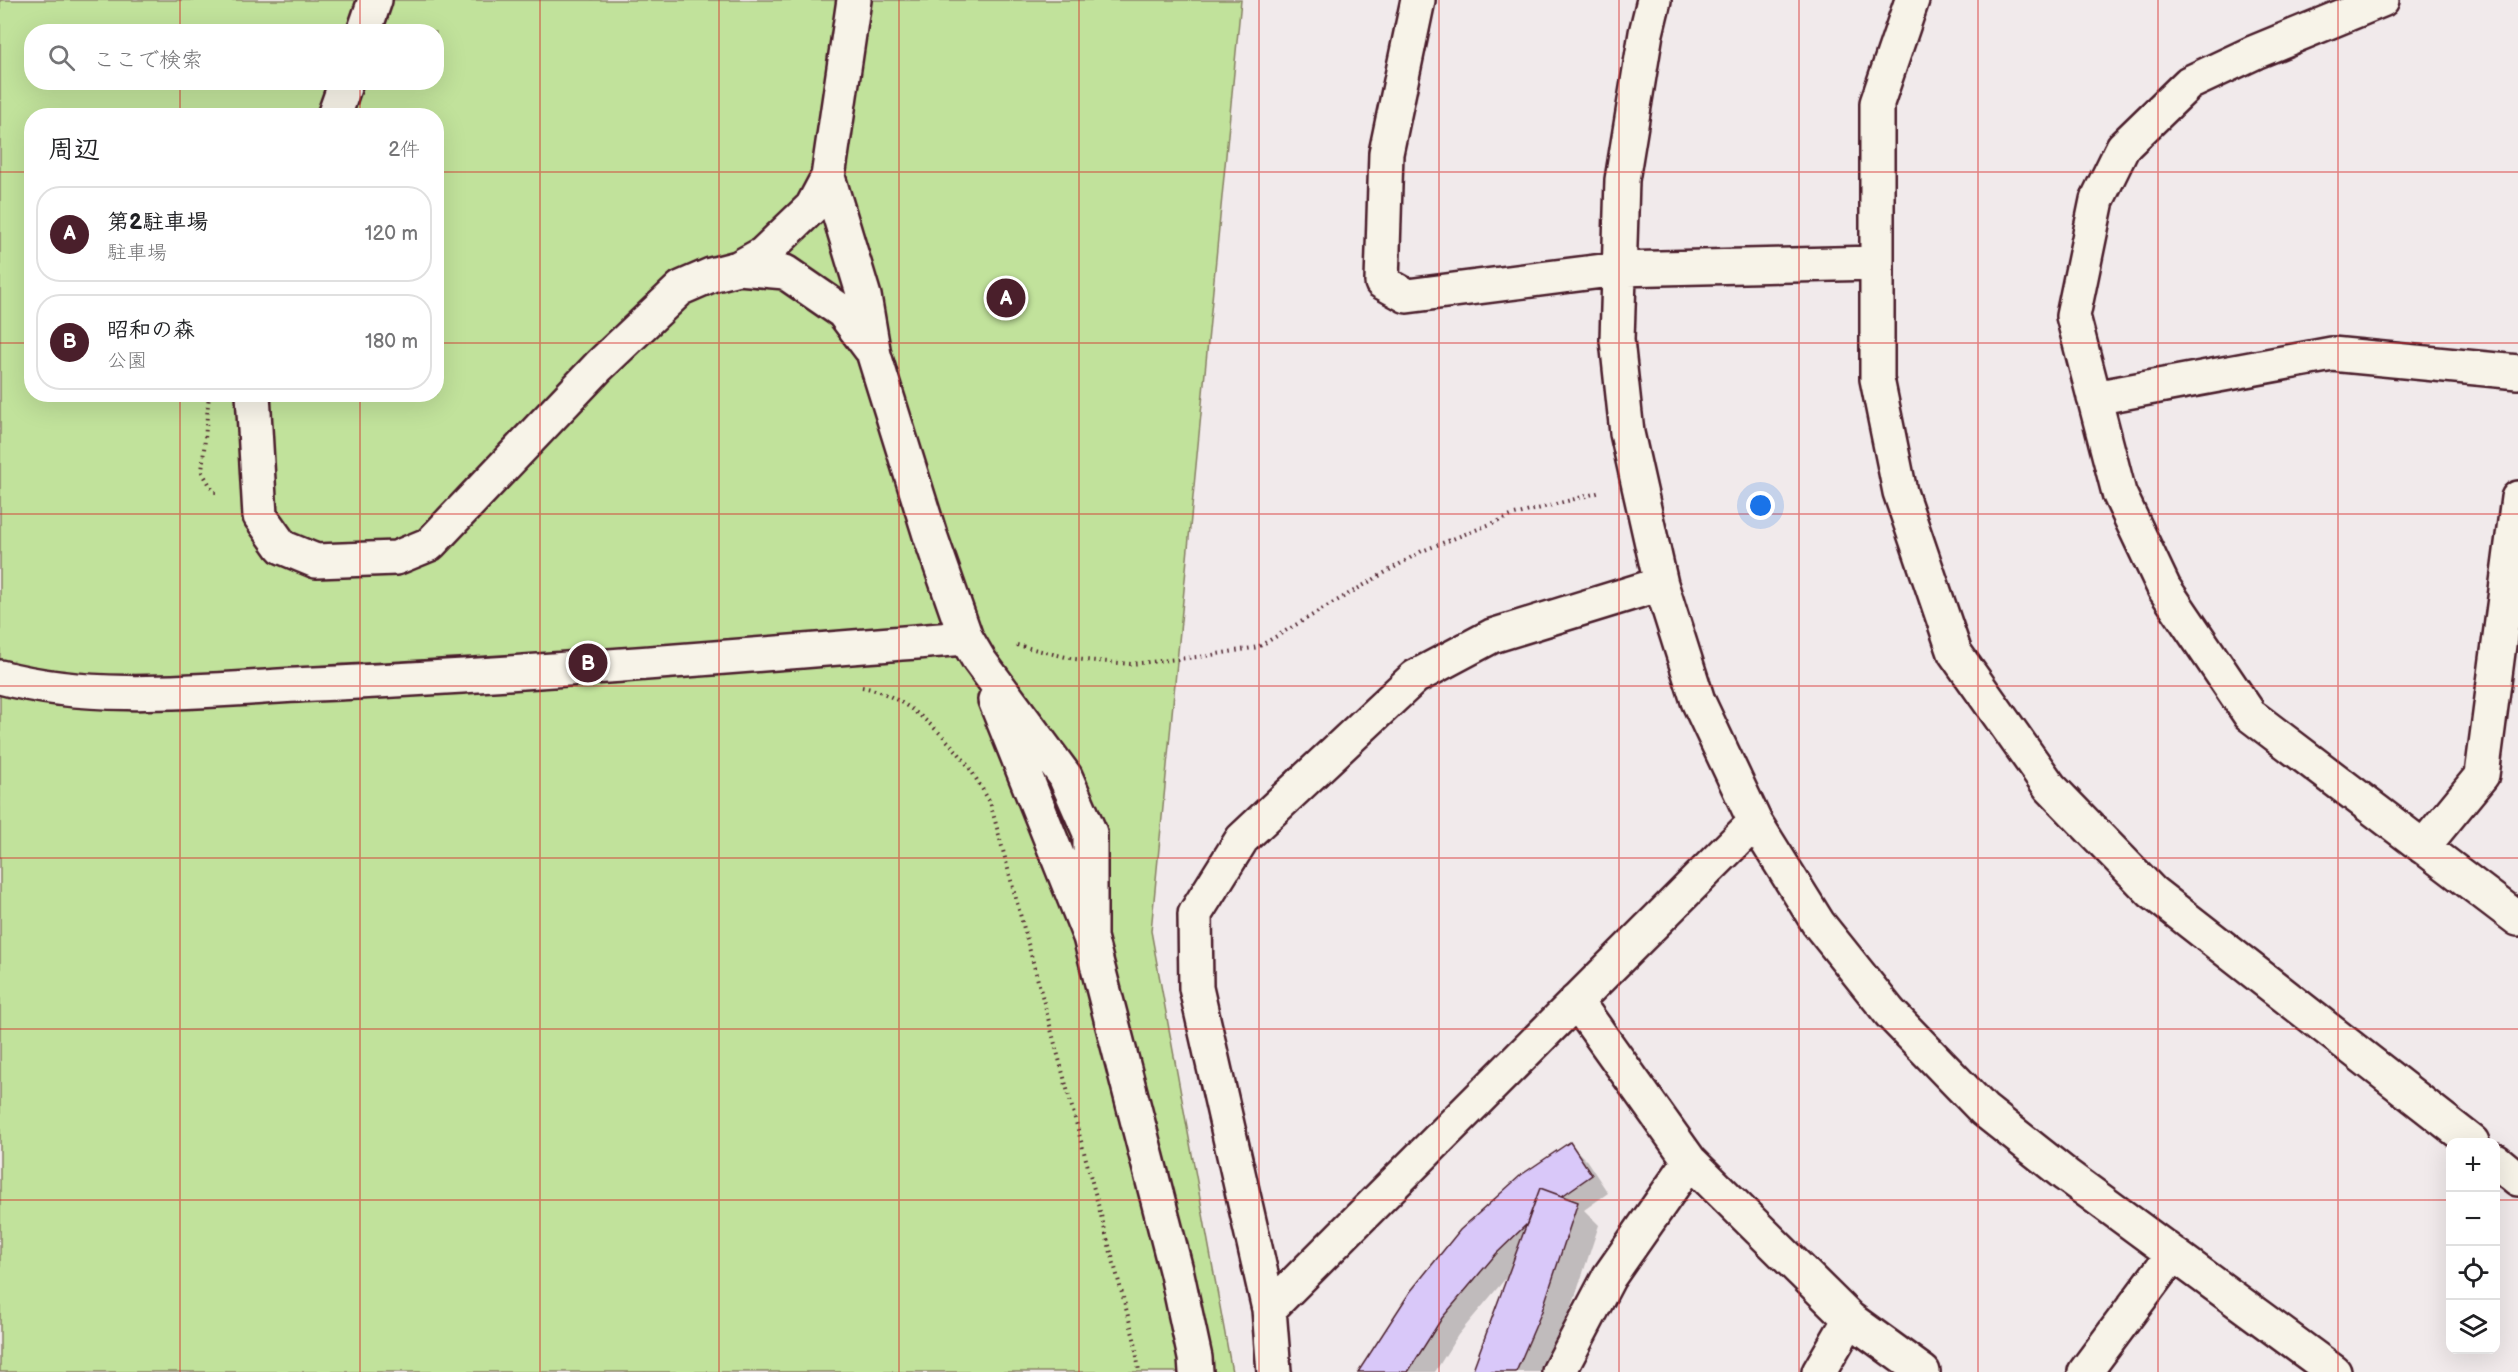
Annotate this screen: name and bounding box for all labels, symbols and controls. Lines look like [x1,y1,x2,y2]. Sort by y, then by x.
search box [24,24,444,90]
icon: search [45,41,78,74]
text: ここで検索 [93,47,203,74]
text: 周辺 [48,135,100,166]
text: 2件 [388,138,420,162]
text: 第2駐車場 [107,209,208,236]
text: A [63,222,76,246]
text: 120 m [365,222,418,246]
text: 駐車場 [107,241,167,265]
pin: A [986,276,1026,320]
text: 昭和の森 [107,317,195,344]
text: B [62,330,77,354]
text: 180 m [365,330,418,354]
text: 公園 [107,349,147,373]
your location [1746,491,1775,520]
pin: B [568,640,608,686]
map controls [2446,1138,2500,1354]
button: + [2446,1138,2500,1192]
button: − [2446,1192,2500,1246]
button: locate [2446,1246,2500,1300]
button: layers [2446,1300,2500,1354]

